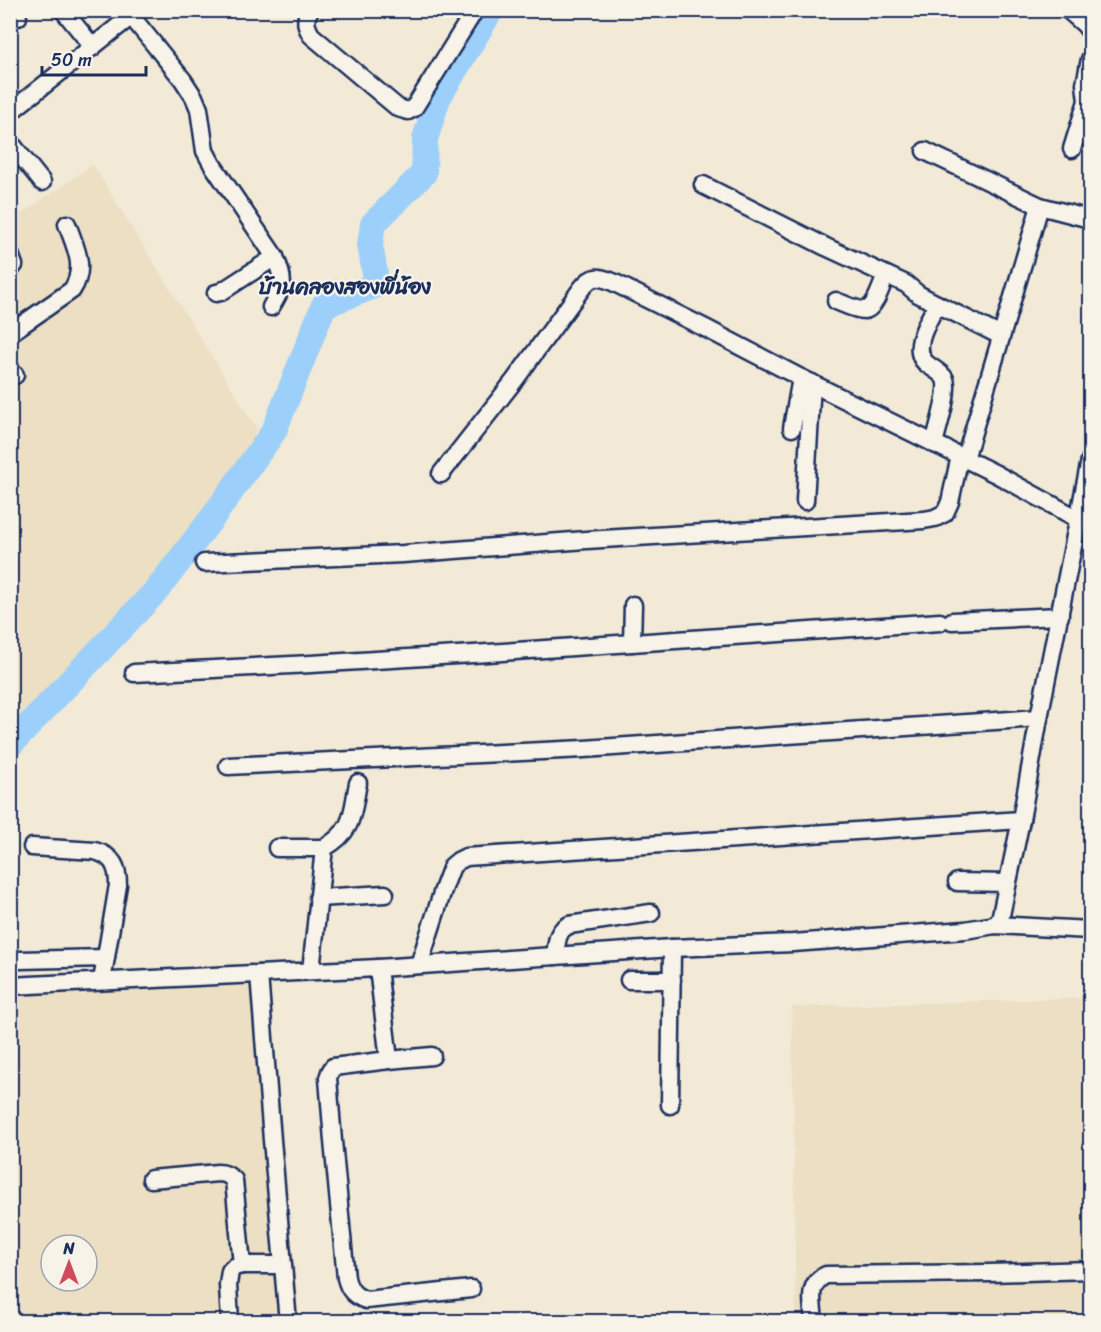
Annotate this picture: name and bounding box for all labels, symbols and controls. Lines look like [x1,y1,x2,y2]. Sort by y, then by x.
scale bar [42,39,146,77]
text: 50 m [51,44,92,76]
district label: บ้านคลองสองพี่น้อง [258,268,431,306]
north arrow [39,1233,99,1293]
text: N [62,1234,75,1263]

